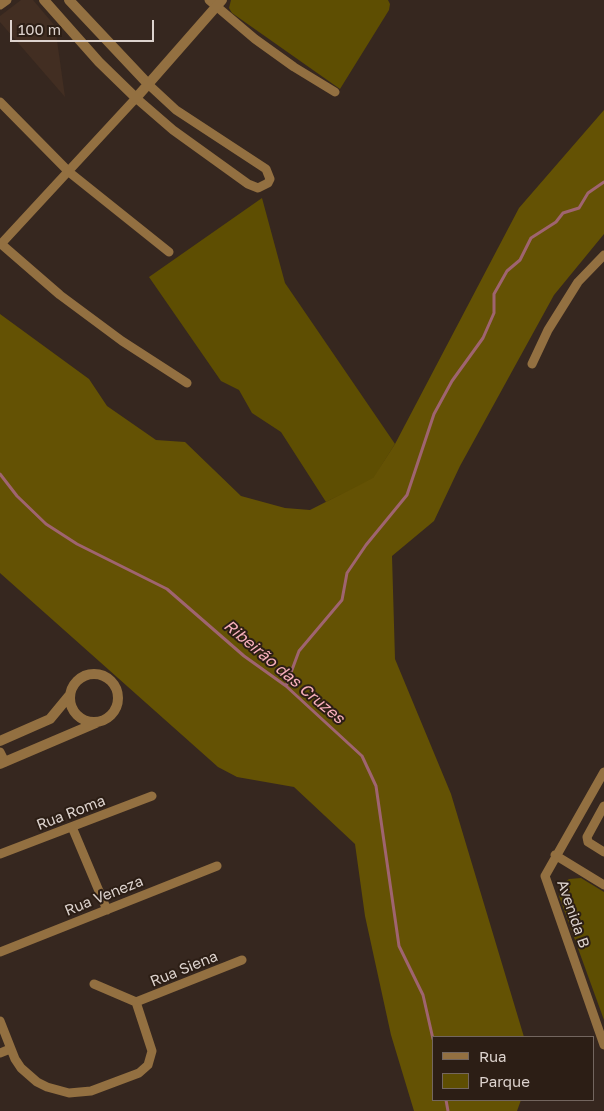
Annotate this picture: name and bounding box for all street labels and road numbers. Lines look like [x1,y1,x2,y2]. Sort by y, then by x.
street label: Rua Roma [34,792,108,834]
street label: Rua Veneza [62,872,146,920]
street label: Avenida B [553,878,593,950]
street label: Rua Siena [148,947,220,991]

